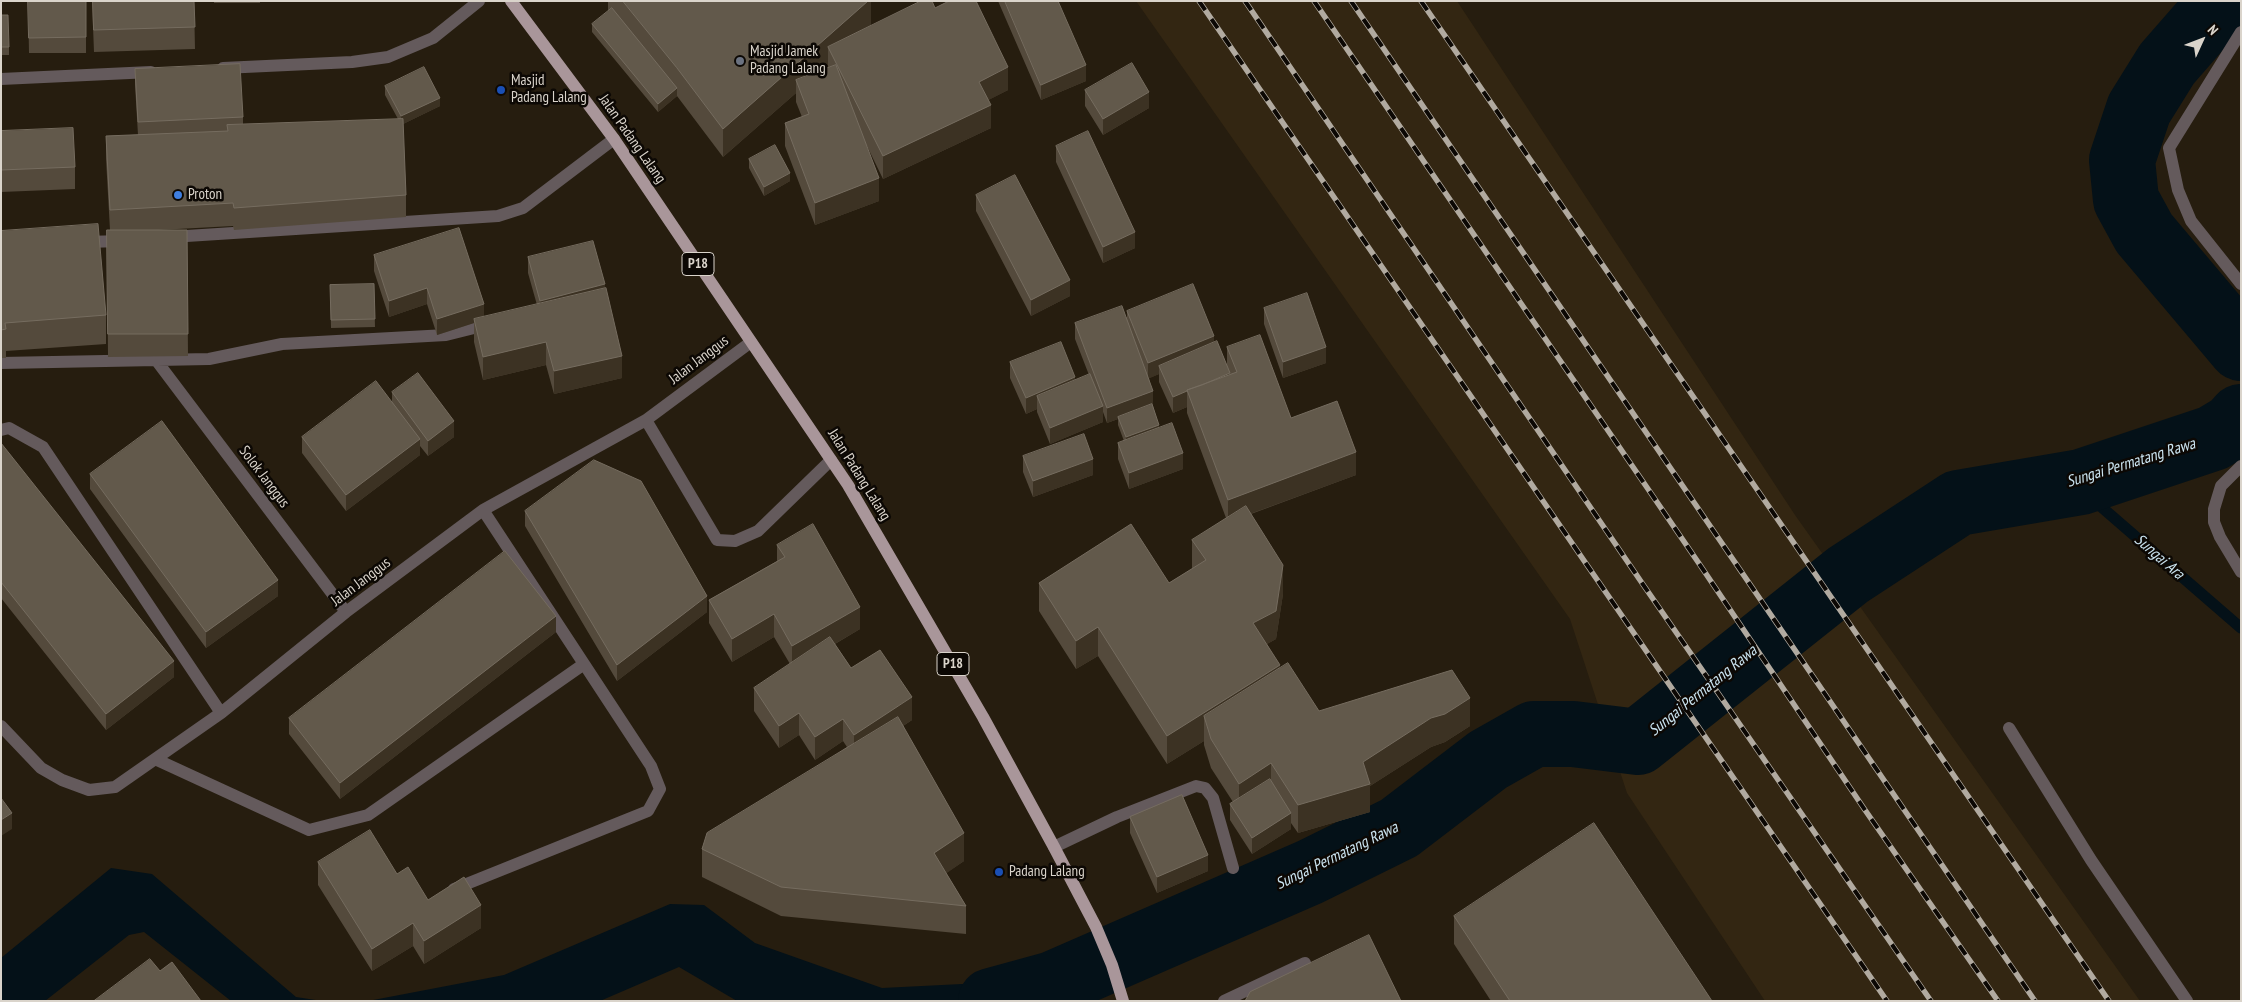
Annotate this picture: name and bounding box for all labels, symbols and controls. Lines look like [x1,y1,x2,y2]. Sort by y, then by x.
north arrow [2177,15,2227,65]
text: N [2204,21,2222,39]
place label: Masjid Jamek Padang Lalang [750,43,826,78]
marker: Masjid Jamek Padang Lalang [734,55,746,67]
place label: Masjid Padang Lalang [511,72,587,107]
marker: Masjid Padang Lalang [495,84,507,96]
street label: Jalan Padang Lalang [595,91,669,187]
place label: Proton [188,186,222,204]
marker: Proton [172,189,184,201]
road number: P18 [682,252,714,276]
street label: Jalan Janggus [666,332,732,388]
street label: Jalan Padang Lalang [824,426,894,524]
water label: Sungai Permatang Rawa [2064,434,2198,492]
street label: Solok Janggus [235,443,293,511]
water label: Sungai Ara [2130,530,2188,584]
street label: Jalan Janggus [328,554,394,610]
water label: Sungai Permatang Rawa [1645,642,1761,740]
road number: P18 [937,652,969,676]
water label: Sungai Permatang Rawa [1273,818,1401,894]
place label: Padang Lalang [1009,863,1085,881]
marker: Padang Lalang [993,866,1005,878]

